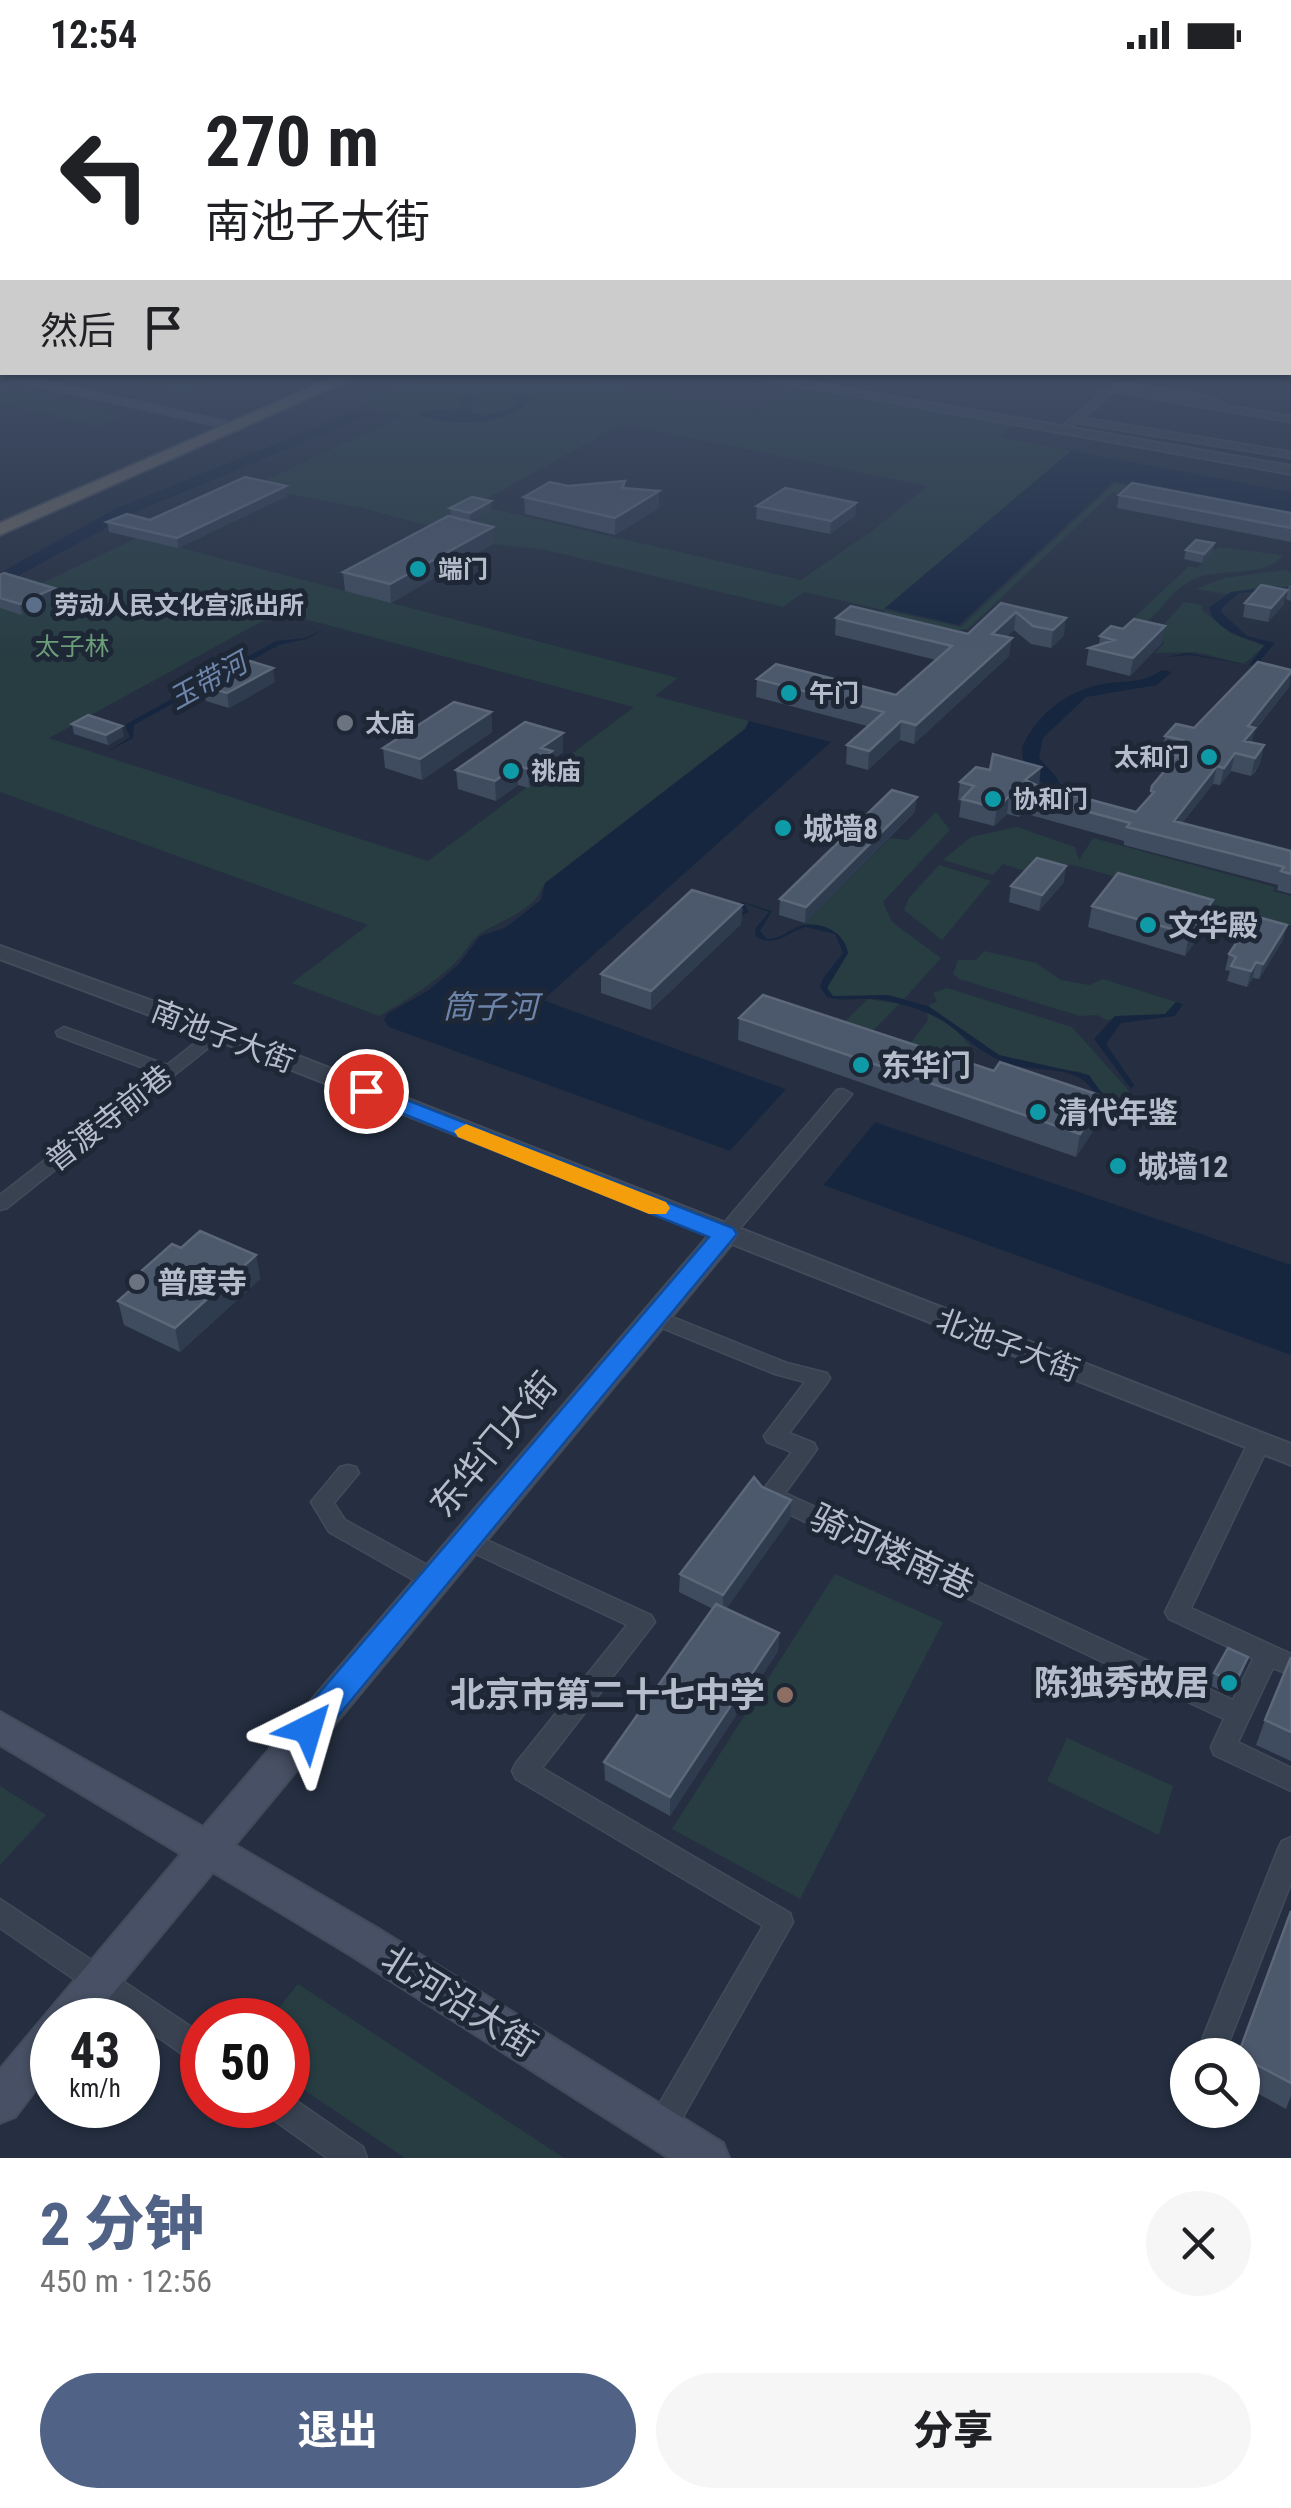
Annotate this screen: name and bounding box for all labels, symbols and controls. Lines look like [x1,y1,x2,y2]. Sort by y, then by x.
text: 12:54 [50,13,137,57]
text: 270 m [205,101,379,183]
icon: left [40,110,170,240]
text: 南池子大街 [205,195,430,248]
icon: arrive [136,300,191,355]
text: 然后 [40,309,116,353]
place label: 端门 [438,555,488,584]
marker: 端门 [407,558,429,580]
place label: 劳动人民文化宫派出所 [54,591,304,620]
marker: 劳动人民文化宫派出所 [23,594,45,616]
park label: 太子林 [34,632,110,661]
water label: 玉带河 [163,644,257,716]
place label: 午门 [809,679,859,708]
marker: 午门 [778,682,800,704]
place label: 太庙 [365,709,415,738]
marker: 太庙 [334,712,356,734]
place label: 太和门 [1114,743,1189,772]
marker: 太和门 [1198,746,1220,768]
place label: 祧庙 [531,757,581,786]
marker: 祧庙 [500,760,522,782]
place label: 协和门 [1013,785,1088,814]
marker: 协和门 [982,788,1004,810]
place label: 城墙8 [803,811,878,846]
marker: 城墙8 [772,817,794,839]
place label: 文华殿 [1168,908,1258,943]
marker: 文华殿 [1137,914,1159,936]
water label: 筒子河 [442,988,544,1026]
street label: 南池子大街 [147,993,299,1079]
place label: 东华门 [881,1048,971,1083]
pin [324,1049,409,1134]
marker: 东华门 [850,1054,872,1076]
street label: 普渡寺前巷 [39,1058,179,1178]
icon: arrive [339,1064,394,1119]
place label: 清代年鉴 [1058,1095,1178,1130]
marker: 清代年鉴 [1027,1101,1049,1123]
place label: 城墙12 [1138,1149,1228,1184]
marker: 城墙12 [1107,1155,1129,1177]
place label: 普度寺 [157,1265,247,1300]
marker: 普度寺 [126,1271,148,1293]
street label: 北池子大街 [932,1302,1084,1388]
street label: 东华门大街 [422,1365,566,1525]
street label: 骑河楼南巷 [804,1496,980,1608]
place label: 陈独秀故居 [1034,1663,1209,1704]
marker: 陈独秀故居 [1218,1672,1240,1694]
place label: 北京市第二十七中学 [450,1675,765,1716]
position arrow [256,1677,360,1781]
marker: 北京市第二十七中学 [774,1684,796,1706]
street label: 北河沿大街 [374,1938,544,2066]
speed limit sign: 50 [180,1998,310,2128]
text: 43 [70,2022,120,2080]
map controls [1170,2038,1260,2128]
button: search [1170,2038,1260,2128]
text: km/h [69,2074,121,2103]
text: 2 分钟 [40,2189,204,2260]
button: close [1146,2191,1251,2296]
text: 450 m · 12:56 [40,2262,212,2300]
button: 退出 [40,2373,636,2488]
button: 分享 [656,2373,1251,2488]

